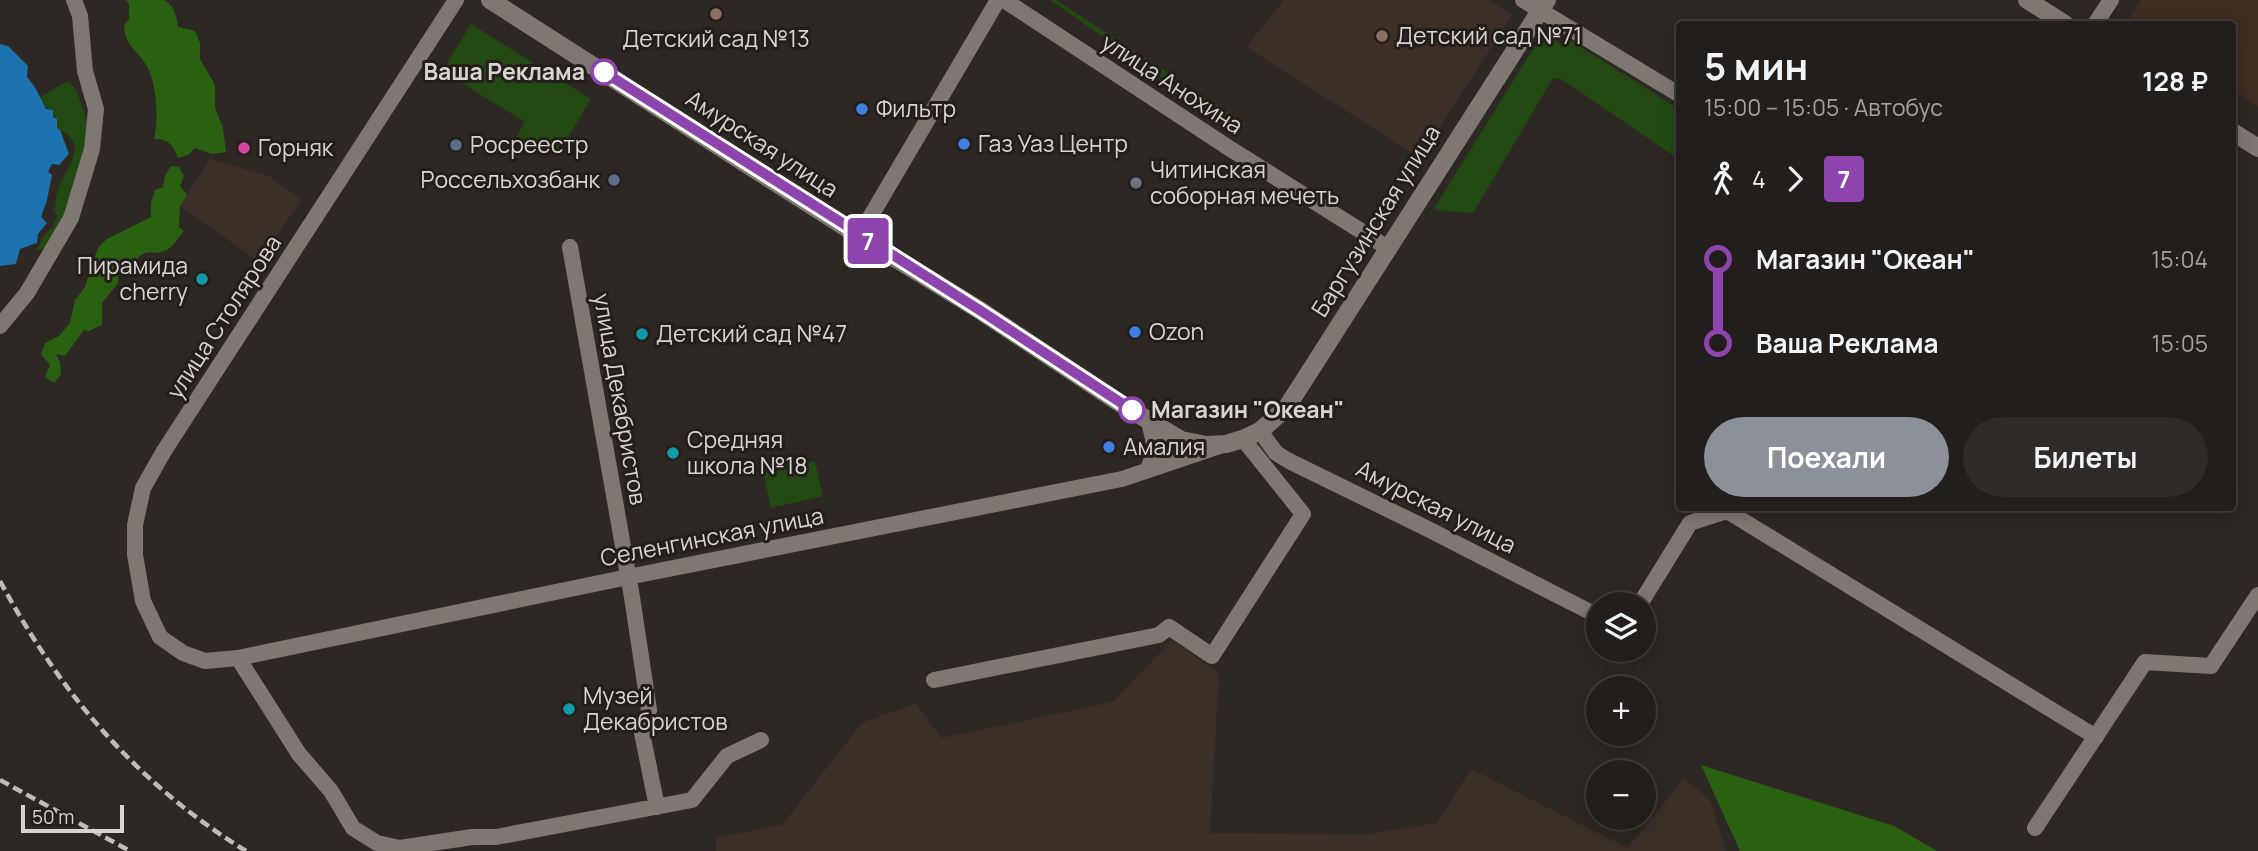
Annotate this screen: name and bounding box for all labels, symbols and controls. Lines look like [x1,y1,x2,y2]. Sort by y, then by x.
marker: Детский сад №13 [708,6,724,22]
place label: Детский сад №71 [1396,19,1582,51]
place label: Детский сад №13 [622,22,810,54]
street label: улица Анохина [1096,25,1249,141]
marker: Детский сад №71 [1374,28,1390,44]
text: 5 мин [1704,39,1808,91]
place label: Ваша Реклама [423,55,585,87]
marker: Ваша Реклама [591,59,617,85]
text: 128 ₽ [2142,63,2208,99]
street label: Амурская улица [680,82,845,204]
text: 15:00 – 15:05 · Автобус [1704,91,1943,123]
place label: Фильтр [876,92,956,124]
marker: Фильтр [854,101,870,117]
street label: Баргузинская улица [1303,119,1447,322]
place label: Газ Уаз Центр [978,127,1128,159]
place label: Росреестр [470,128,588,160]
place label: Горняк [258,131,334,163]
marker: Газ Уаз Центр [956,136,972,152]
marker: Росреестр [448,137,464,153]
marker: Горняк [236,140,252,156]
place label: Читинская соборная мечеть [1150,153,1339,211]
icon: walk [1704,160,1742,198]
icon: forward [1776,160,1814,198]
text: 7 [1838,162,1850,195]
place label: Россельхозбанк [421,163,601,195]
text: 4 [1752,163,1766,195]
marker: Россельхозбанк [606,172,622,188]
marker: Читинская соборная мечеть [1128,175,1144,191]
line badge: 7 [845,218,891,264]
text: 7 [862,224,874,257]
street label: улица Столярова [158,228,288,405]
text: Магазин "Океан" [1756,241,1975,277]
text: 15:04 [2151,243,2208,275]
place label: Пирамида cherry [77,249,188,307]
marker: Пирамида cherry [194,271,210,287]
street label: улица Декабристов [587,291,655,507]
place label: Ozon [1149,315,1204,347]
place label: Детский сад №47 [656,317,847,349]
marker: Ozon [1127,324,1143,340]
text: Ваша Реклама [1756,325,1939,361]
marker: Детский сад №47 [634,326,650,342]
text: 15:05 [2152,327,2208,359]
place label: Магазин "Океан" [1151,393,1345,425]
marker: Магазин "Океан" [1119,397,1145,423]
button: Поехали [1704,417,1949,497]
button: Билеты [1963,417,2208,497]
place label: Средняя школа №18 [687,423,808,481]
place label: Амалия [1123,430,1205,462]
marker: Амалия [1101,439,1117,455]
marker: Средняя школа №18 [665,445,681,461]
street label: Амурская улица [1351,452,1522,560]
street label: Селенгинская улица [597,499,826,573]
map controls [1586,592,1656,830]
button: layers [1586,592,1656,662]
button: + [1586,676,1656,746]
place label: Музей Декабристов [583,679,727,737]
marker: Музей Декабристов [561,701,577,717]
button: − [1586,760,1656,830]
scale bar [21,802,124,834]
text: 50 m [32,804,74,830]

